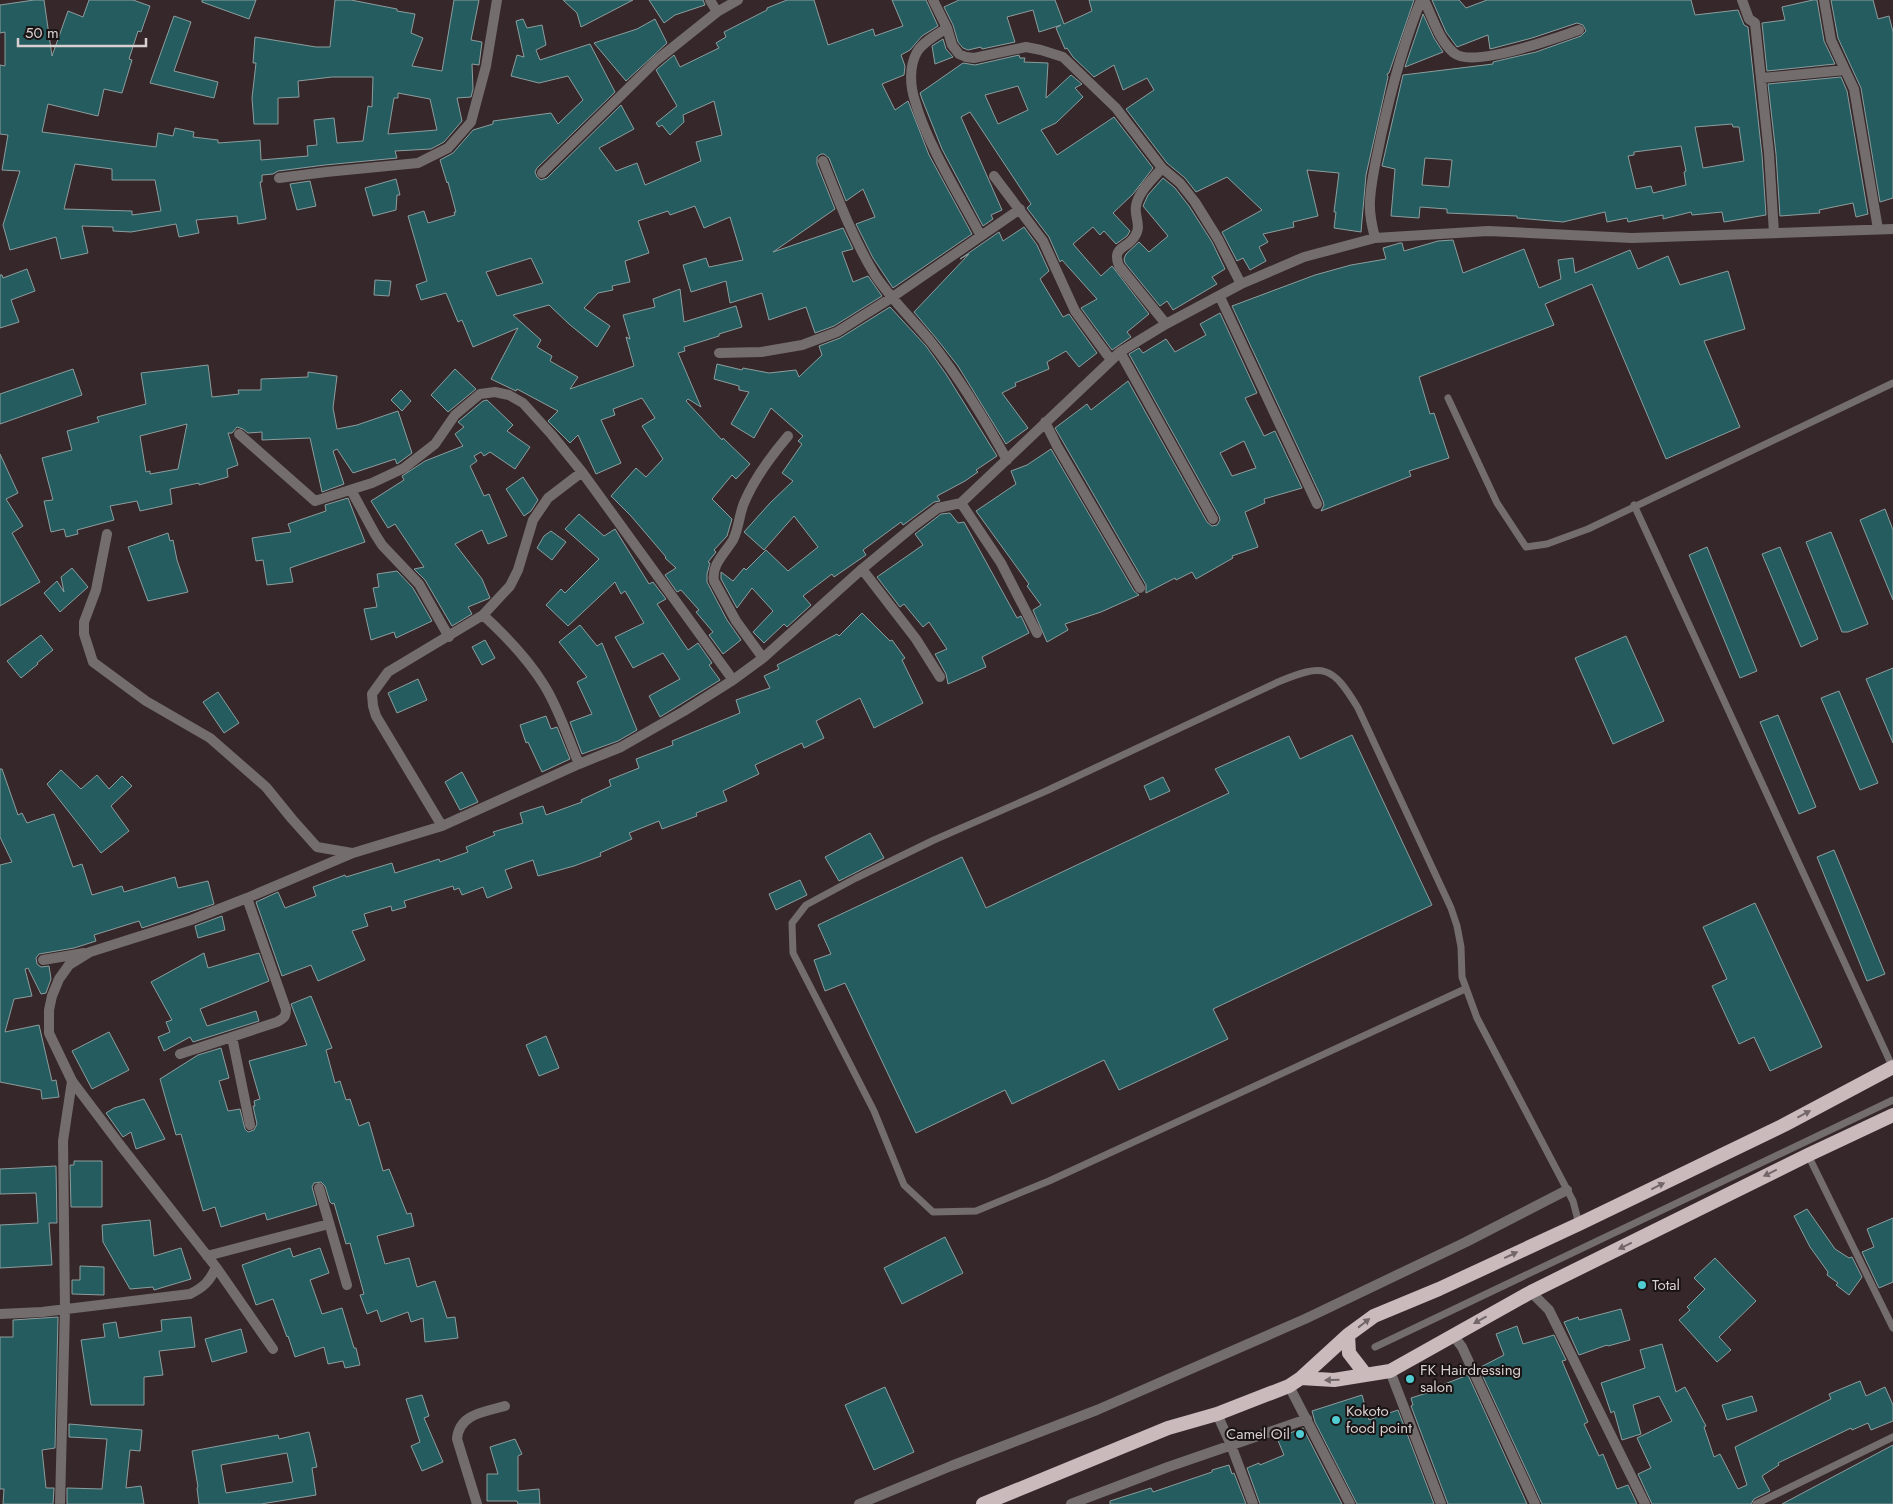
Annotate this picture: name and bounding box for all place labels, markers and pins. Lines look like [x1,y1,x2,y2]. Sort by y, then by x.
place label: Total [1652,1274,1680,1296]
marker: Total [1636,1279,1648,1291]
place label: FK Hairdressing salon [1420,1359,1521,1398]
marker: FK Hairdressing salon [1404,1373,1416,1385]
place label: Kokoto food point [1346,1400,1412,1439]
marker: Kokoto food point [1330,1414,1342,1426]
place label: Camel Oil [1226,1423,1290,1445]
marker: Camel Oil [1294,1428,1306,1440]

